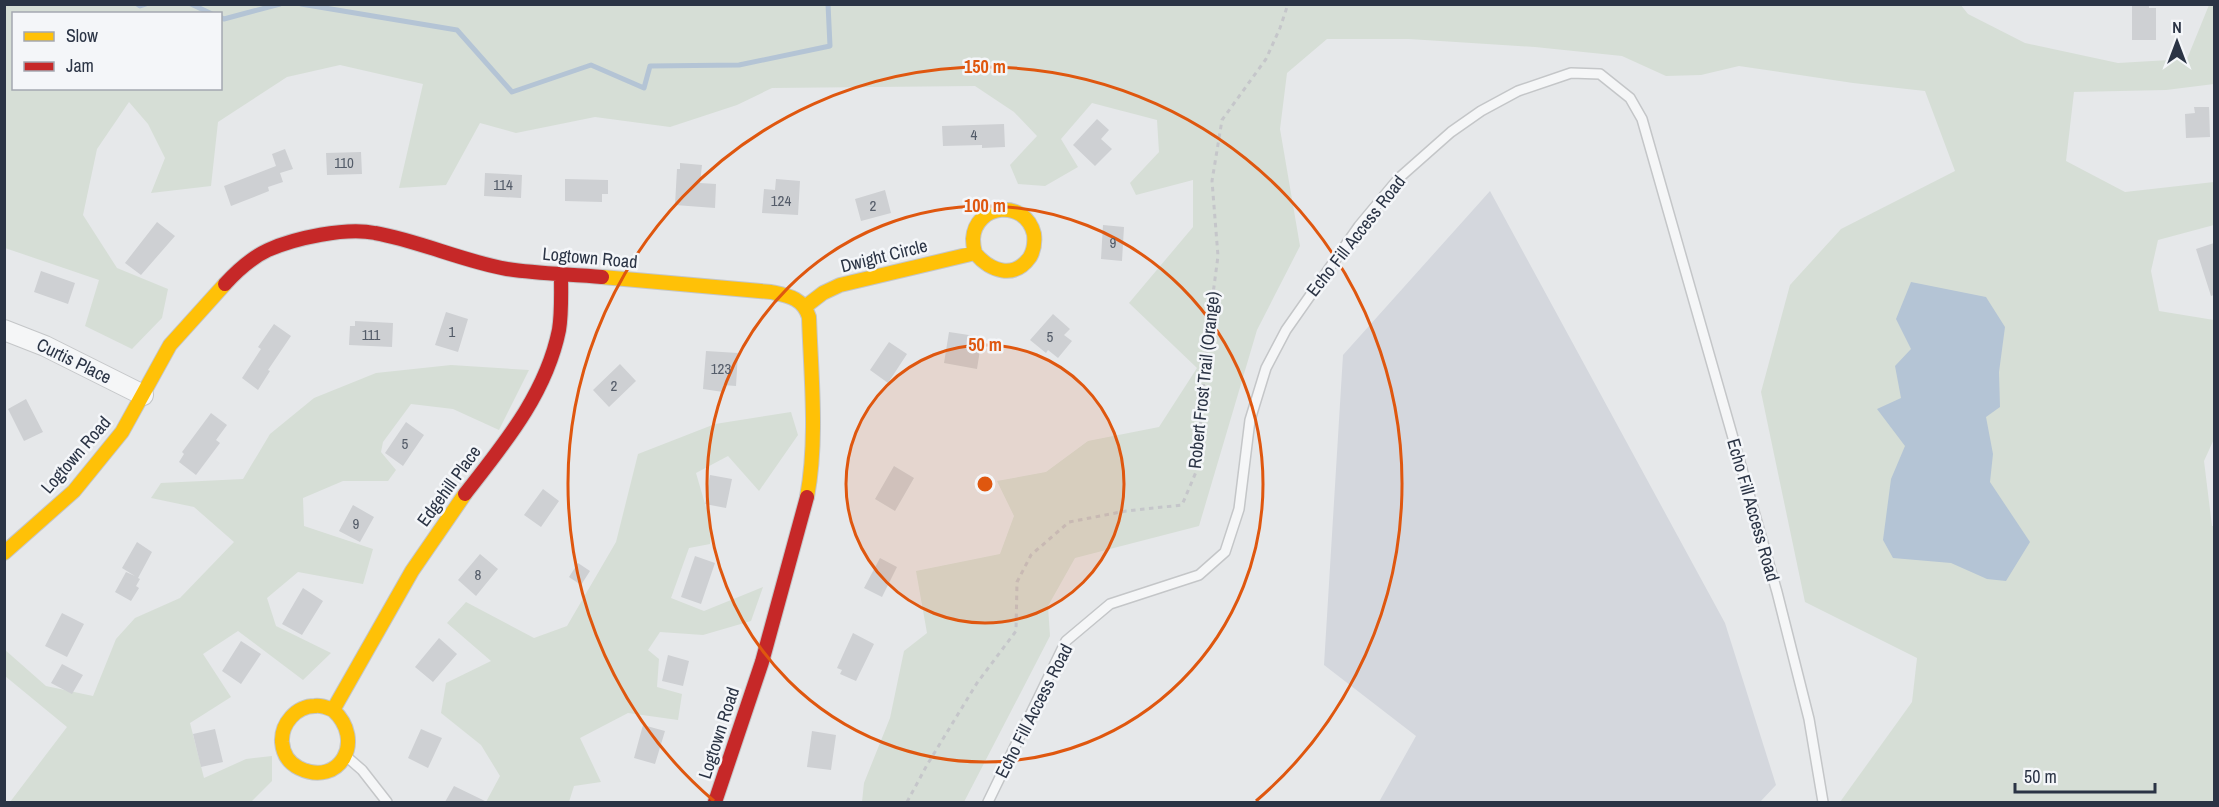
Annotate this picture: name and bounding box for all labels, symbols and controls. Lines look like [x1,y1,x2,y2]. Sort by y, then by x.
legend [12,12,222,90]
north arrow [2147,12,2207,72]
text: N [2172,16,2182,38]
text: Slow [66,23,98,48]
text: Jam [66,53,94,78]
text: 150 m [964,54,1006,79]
house number: 4 [971,124,978,145]
house number: 110 [334,152,354,173]
street label: Echo Fill Access Road [1300,170,1411,302]
house number: 114 [493,174,513,195]
house number: 124 [771,190,791,211]
text: 100 m [964,193,1006,218]
house number: 2 [870,195,877,216]
house number: 9 [1110,232,1117,253]
street label: Dwight Circle [838,233,930,278]
street label: Logtown Road [542,241,639,274]
street label: Robert Frost Trail (Orange) [1182,290,1225,470]
house number: 1 [449,321,456,342]
house number: 111 [362,324,381,345]
house number: 5 [1047,326,1054,347]
street label: Curtis Place [33,332,116,389]
text: 50 m [968,332,1002,357]
house number: 123 [711,358,731,379]
house number: 2 [611,375,618,396]
street label: Logtown Road [35,411,116,499]
house number: 5 [402,433,409,454]
street label: Echo Fill Access Road [1721,435,1786,584]
street label: Edgehill Place [411,440,486,531]
centre of rings [975,474,995,494]
house number: 9 [353,513,360,534]
house number: 8 [475,564,482,585]
street label: Echo Fill Access Road [989,639,1078,782]
street label: Logtown Road [692,684,745,782]
scale bar [2015,756,2154,794]
text: 50 m [2024,764,2057,789]

